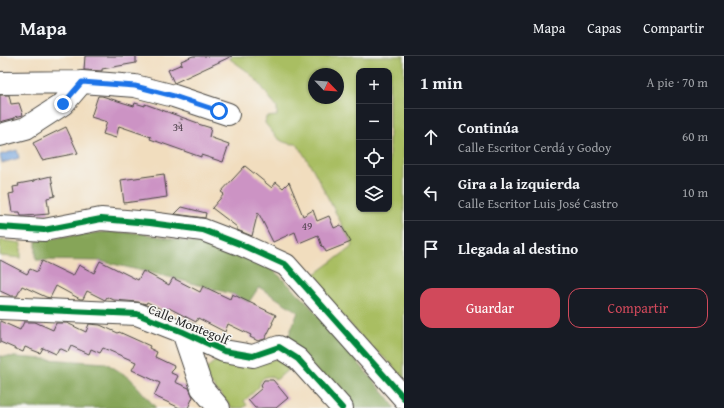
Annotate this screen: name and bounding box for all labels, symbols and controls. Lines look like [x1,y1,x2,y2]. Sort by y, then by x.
text: Mapa [20,14,67,42]
text: Mapa [533,18,565,38]
text: Capas [587,18,621,38]
text: Compartir [643,18,704,38]
north arrow [308,68,344,104]
map controls [356,68,392,212]
button: + [356,68,392,104]
text: 1 min [420,70,462,95]
text: A pie · 70 m [647,73,708,92]
route end [54,95,72,113]
route start [210,102,228,120]
button: − [356,104,392,140]
text: Continúa [458,117,519,138]
house number: 34 [173,119,183,135]
icon: ahead [420,126,442,148]
text: 60 m [682,127,708,146]
text: Calle Escritor Cerdá y Godoy [458,138,611,157]
button: locate [356,140,392,176]
text: Gira a la izquierda [458,173,580,194]
button: layers [356,176,392,212]
icon: left [420,182,442,204]
text: 10 m [682,183,708,202]
text: Calle Escritor Luis José Castro [458,194,618,213]
house number: 49 [302,218,312,234]
icon: arrive [420,238,442,260]
text: Llegada al destino [458,238,578,259]
button: Guardar [420,288,560,328]
button: Compartir [568,288,708,328]
street label: Calle Montegolf [146,300,234,350]

